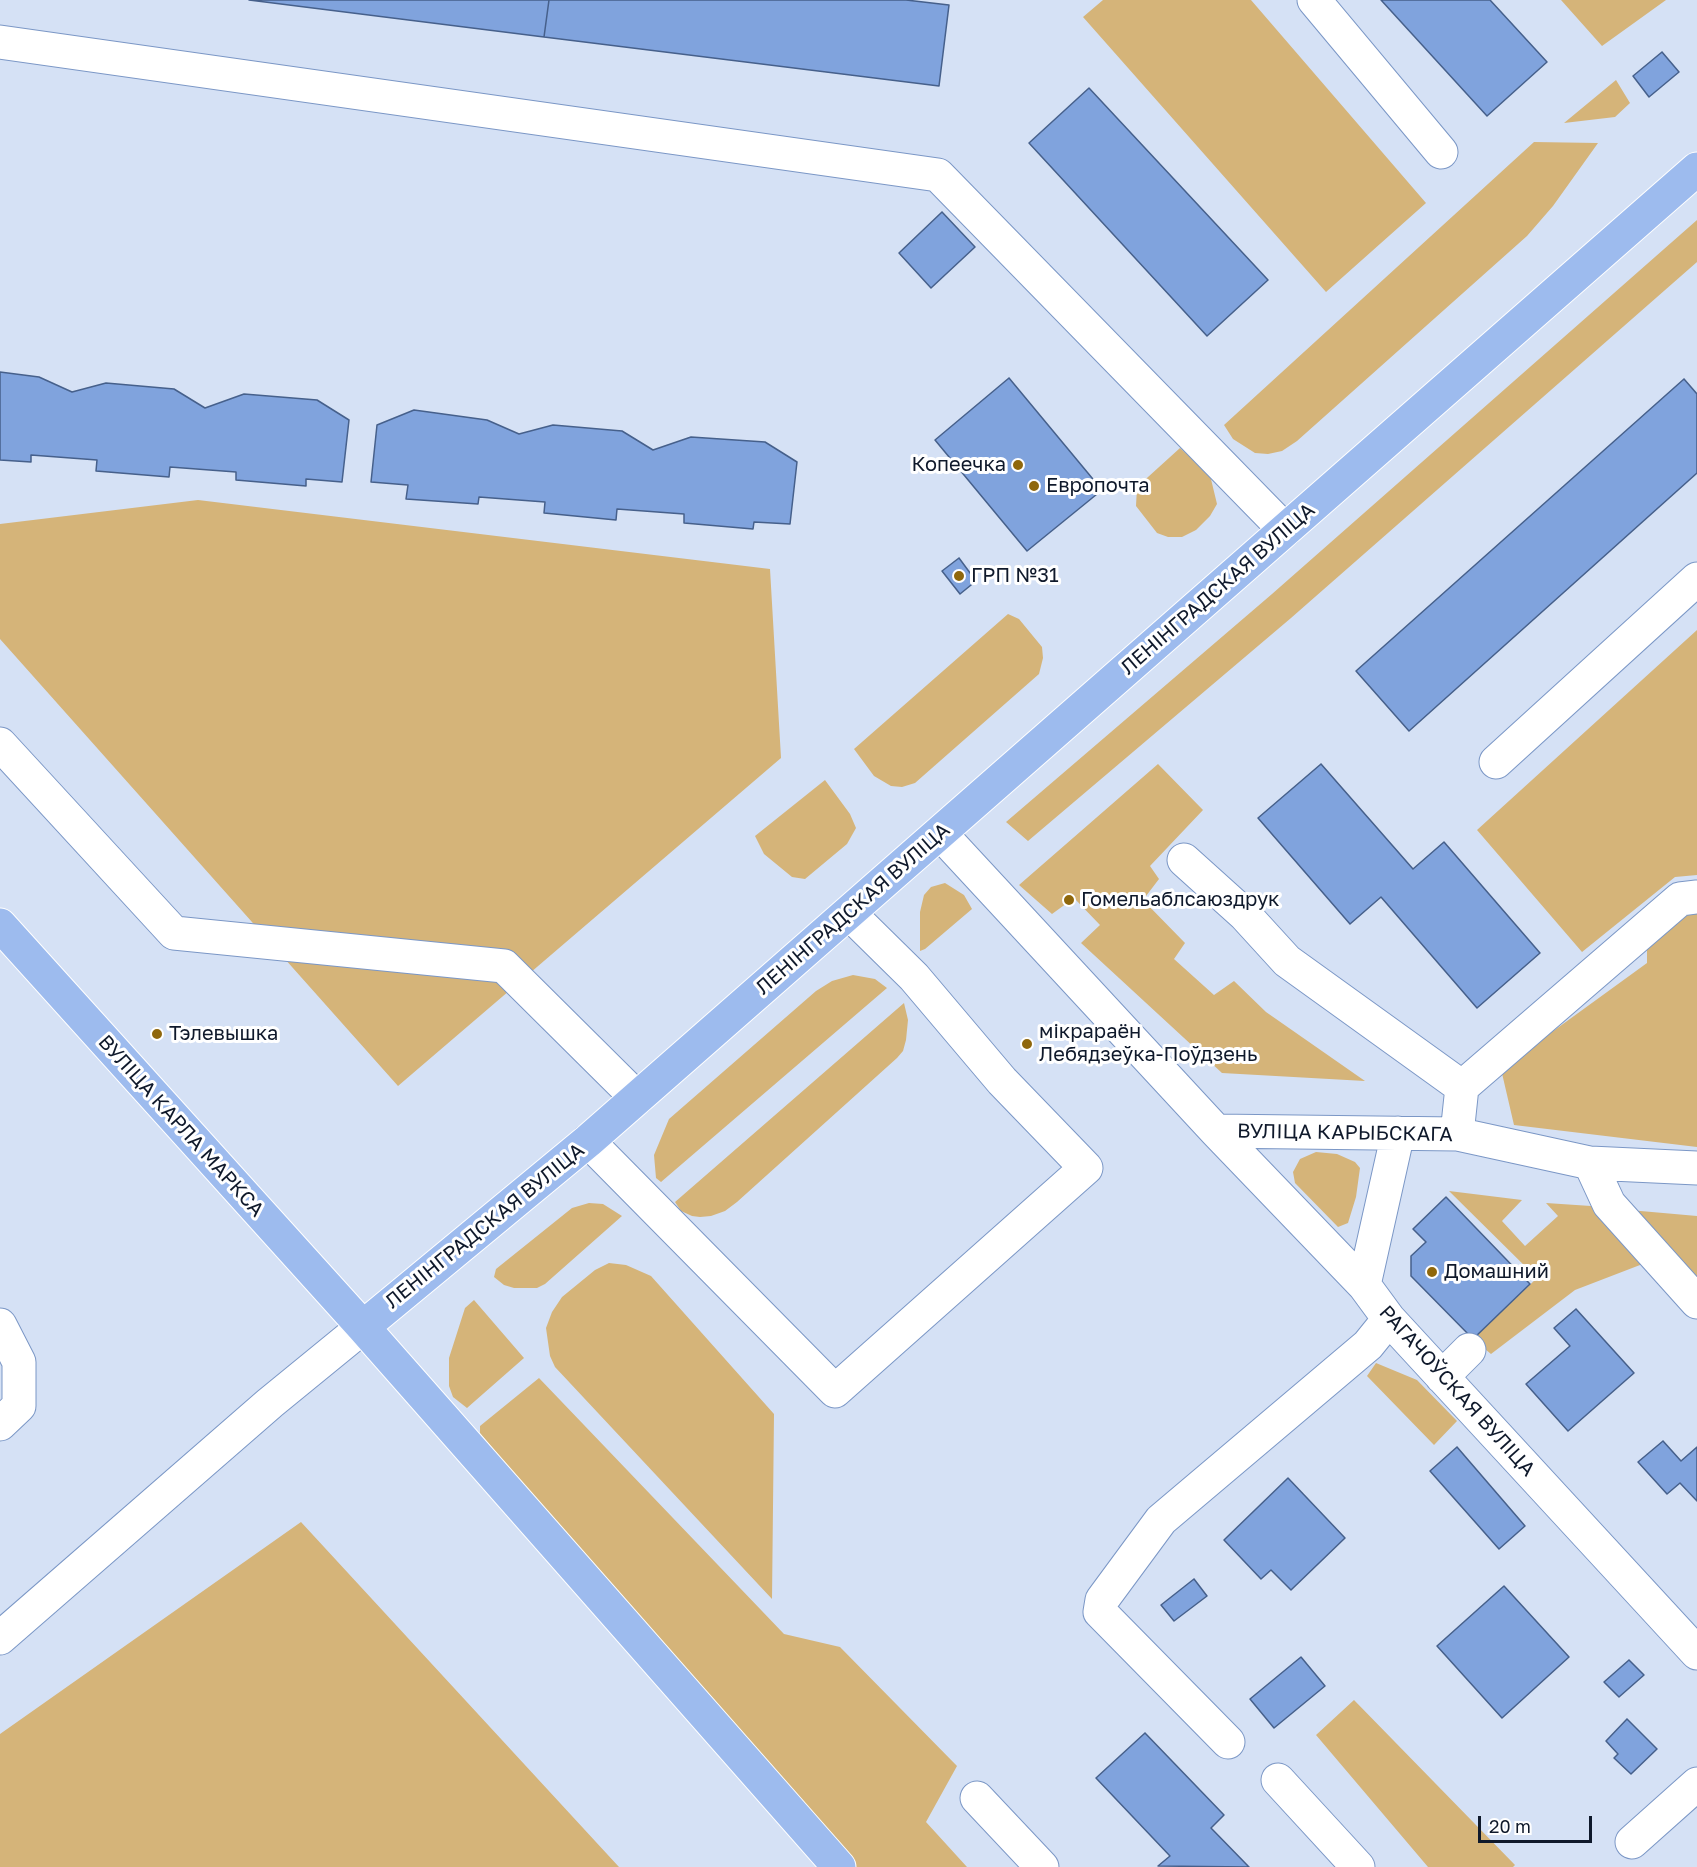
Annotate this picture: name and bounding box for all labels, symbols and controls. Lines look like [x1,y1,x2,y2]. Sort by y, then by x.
place label: Копеечка [912,453,1006,477]
marker: Копеечка [1011,458,1025,472]
place label: Европочта [1046,474,1150,498]
marker: Европочта [1027,479,1041,493]
street label: ЛЕНІНГРАДСКАЯ ВУЛІЦА [1116,498,1320,680]
place label: ГРП №31 [971,564,1059,588]
marker: ГРП №31 [952,569,966,583]
street label: ЛЕНІНГРАДСКАЯ ВУЛІЦА [751,818,955,1000]
place label: Гомельаблсаюздрук [1081,888,1280,912]
marker: Гомельаблсаюздрук [1062,893,1076,907]
place label: мікрараён Лебядзеўка-Поўдзень [1039,1020,1257,1067]
place label: Тэлевышка [169,1022,278,1046]
marker: Тэлевышка [150,1027,164,1041]
street label: ВУЛІЦА КАРЛА МАРКСА [93,1030,269,1222]
marker: мікрараён Лебядзеўка-Поўдзень [1020,1037,1034,1051]
street label: ВУЛІЦА КАРЫБСКАГА [1237,1119,1453,1147]
street label: ЛЕНІНГРАДСКАЯ ВУЛІЦА [381,1138,589,1314]
place label: Домашний [1444,1260,1549,1284]
marker: Домашний [1425,1265,1439,1279]
street label: РАГАЧОЎСКАЯ ВУЛІЦА [1374,1301,1540,1481]
scale bar [1481,1804,1595,1842]
text: 20 m [1489,1815,1531,1837]

